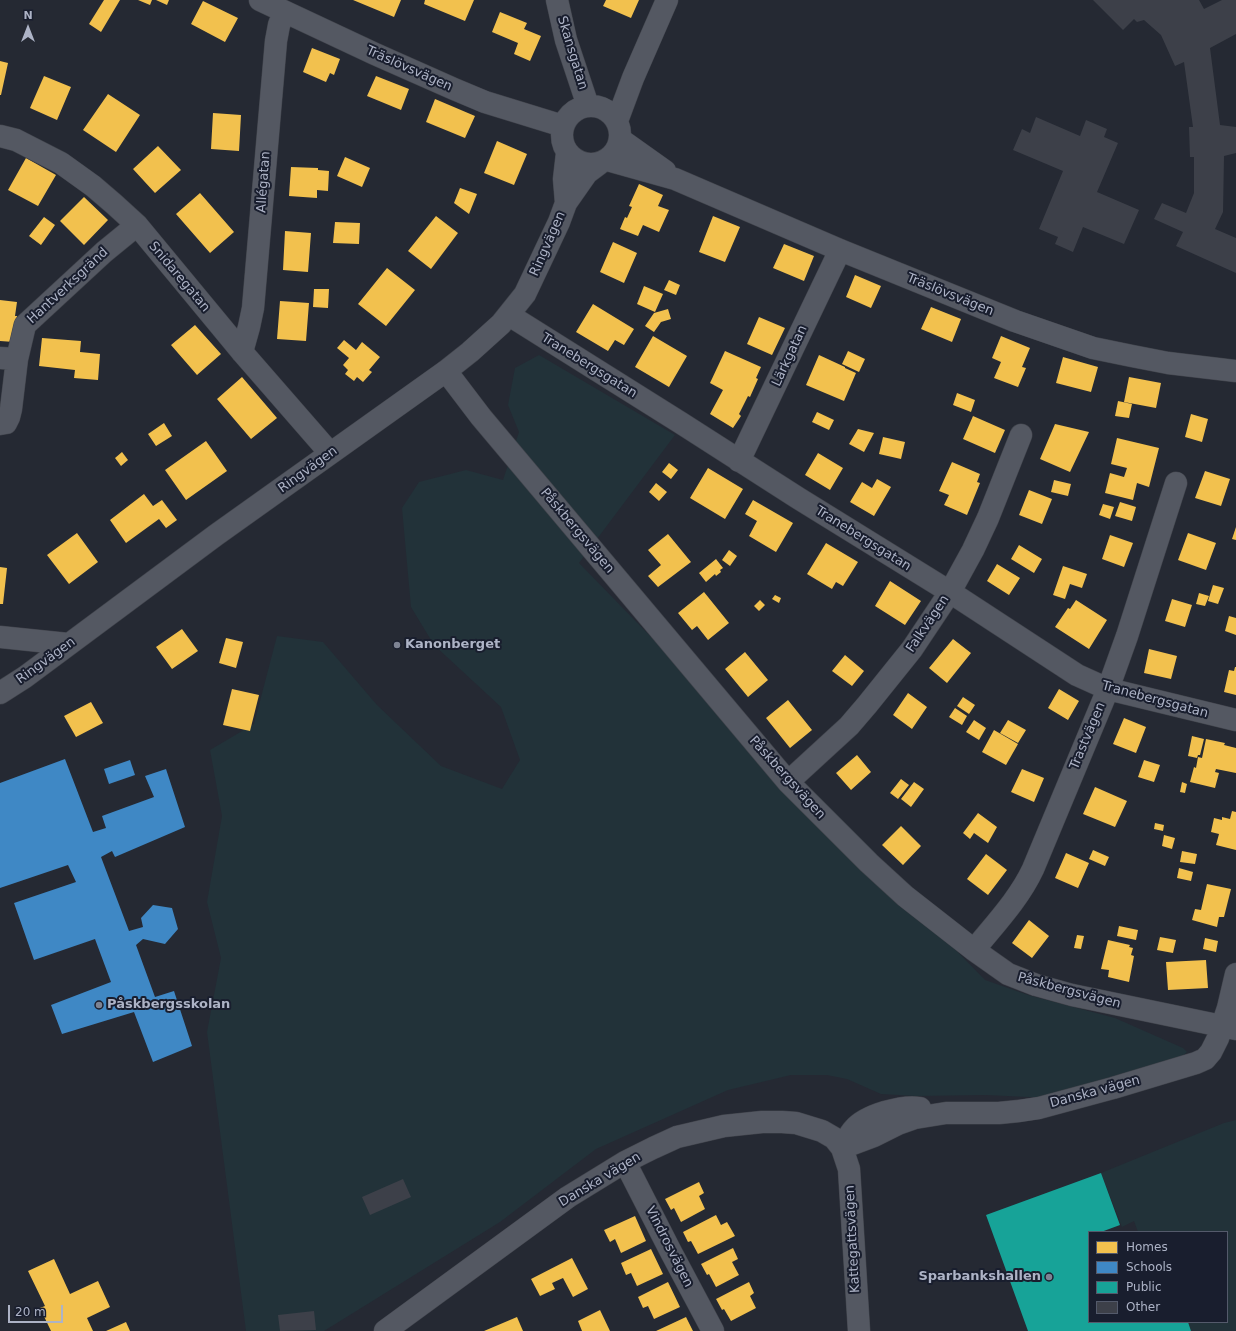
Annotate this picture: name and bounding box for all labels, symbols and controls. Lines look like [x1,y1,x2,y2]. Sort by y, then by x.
north arrow [8,8,48,48]
text: N [23,9,33,22]
street label: Skansgatan [553,14,591,92]
street label: Träslövsvägen [364,43,454,95]
street label: Allégatan [254,151,274,213]
street label: Ringvägen [527,209,569,279]
street label: Snidaregatan [145,239,213,315]
street label: Hantverksgränd [24,245,112,327]
street label: Träslövsvägen [904,270,996,320]
street label: Lärkgatan [769,323,811,389]
street label: Tranebergsgatan [538,330,640,402]
street label: Ringvägen [275,443,341,497]
street label: Påskbergsvägen [537,485,617,577]
street label: Tranebergsgatan [812,503,914,575]
street label: Falkvägen [903,592,953,656]
street label: Ringvägen [13,634,79,688]
place label: Kanonberget [405,637,500,653]
marker: Kanonberget [392,640,402,650]
street label: Tranebergsgatan [1100,678,1210,722]
street label: Trastvägen [1067,700,1109,772]
street label: Påskbergsvägen [746,733,828,823]
street label: Påskbergsvägen [1016,970,1122,1012]
place label: Påskbergsskolan [107,997,230,1013]
marker: Påskbergsskolan [94,1000,104,1010]
street label: Danska vägen [1048,1072,1142,1112]
street label: Danska vägen [556,1149,644,1211]
street label: Kattegattsvägen [842,1185,864,1293]
street label: Vindrosvägen [642,1204,696,1290]
legend [1088,1231,1228,1323]
text: Homes [1126,1240,1168,1254]
text: Schools [1126,1260,1172,1274]
place label: Sparbankshallen [918,1269,1041,1285]
marker: Sparbankshallen [1044,1272,1054,1282]
text: Public [1126,1280,1162,1294]
scale bar [10,1297,65,1323]
text: Other [1126,1300,1160,1314]
text: 20 m [15,1305,46,1319]

